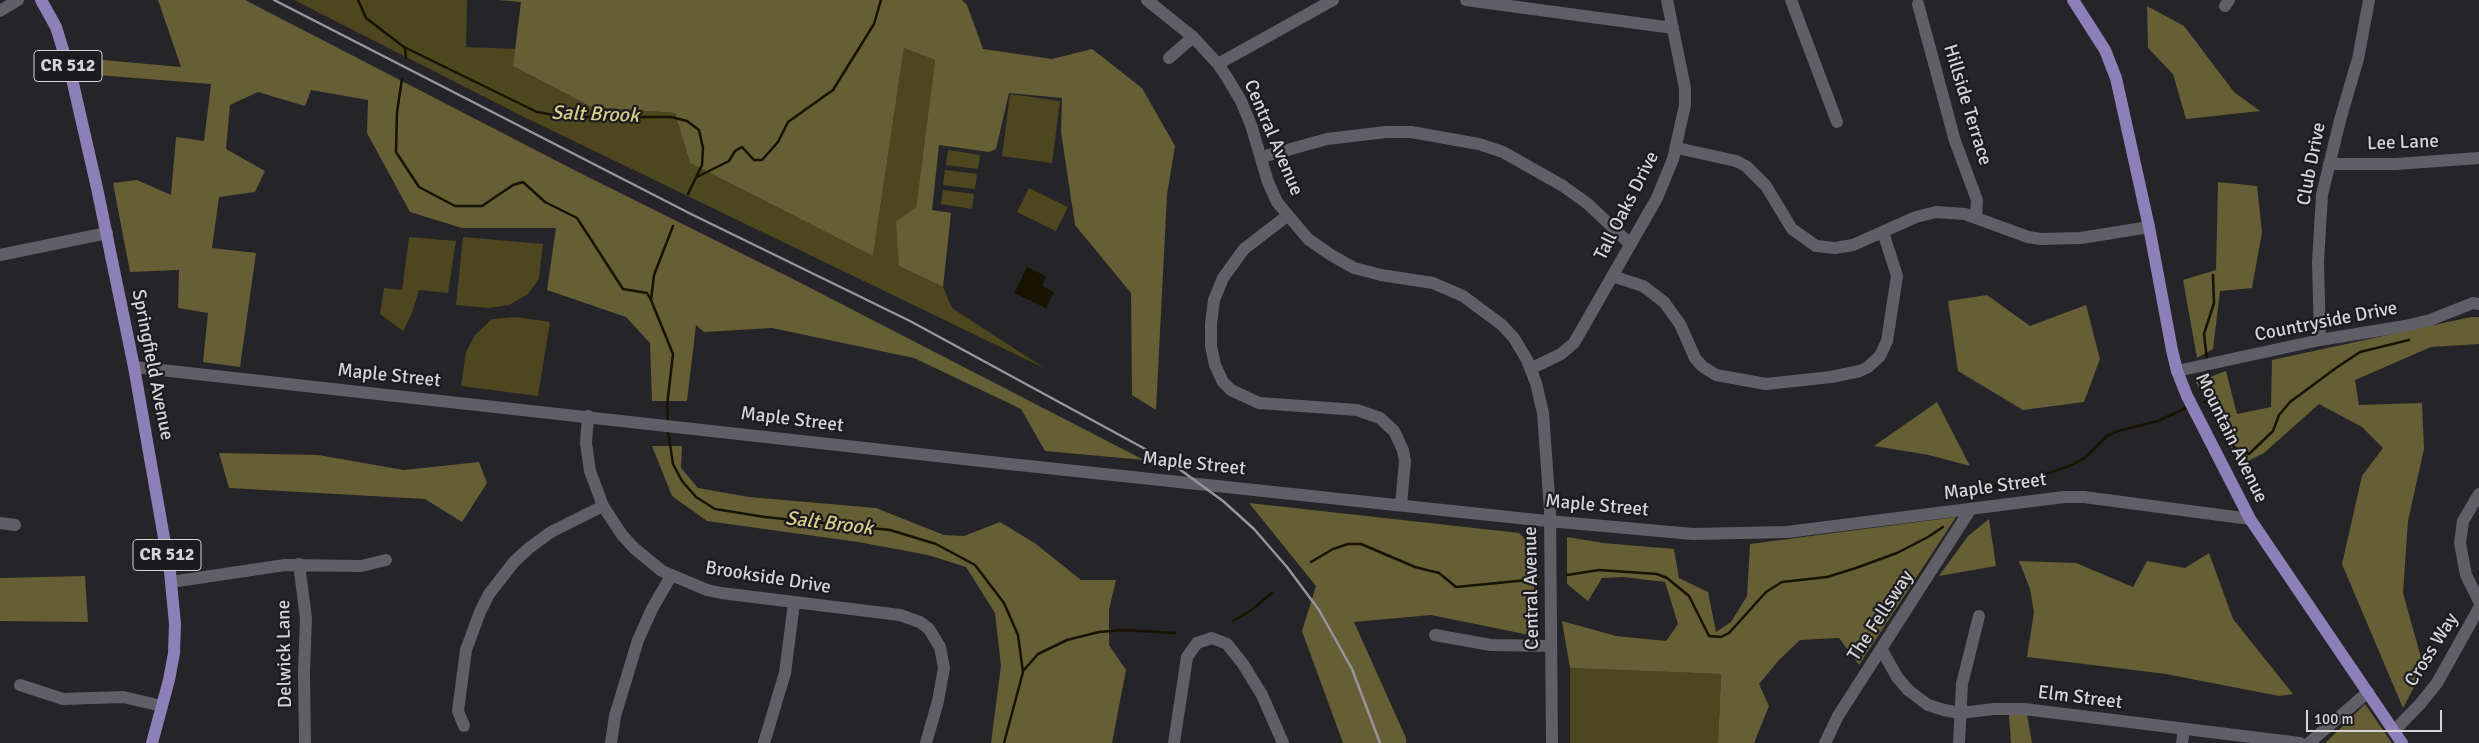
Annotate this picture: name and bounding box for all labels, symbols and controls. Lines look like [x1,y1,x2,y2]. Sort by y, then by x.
street label: Hillside Terrace [1938,42,1996,168]
road number: CR 512 [34,50,102,82]
street label: Central Avenue [1238,77,1308,199]
water label: Salt Brook [551,101,639,129]
street label: Club Drive [2293,121,2331,207]
street label: Lee Lane [2367,130,2439,156]
street label: Tall Oaks Drive [1590,148,1664,264]
street label: Springfield Avenue [126,288,178,442]
street label: Countryside Drive [2253,297,2399,347]
street label: Maple Street [336,359,442,393]
street label: Mountain Avenue [2190,369,2272,507]
street label: Maple Street [739,402,845,438]
street label: Maple Street [1141,447,1247,481]
street label: Maple Street [1942,469,2048,505]
street label: Maple Street [1544,490,1650,522]
water label: Salt Brook [784,507,874,541]
street label: Central Avenue [1520,526,1544,650]
road number: CR 512 [133,540,201,570]
street label: Brookside Drive [704,557,832,599]
street label: The Fellsway [1843,566,1919,666]
street label: Delwick Lane [273,600,297,708]
street label: Cross Way [2400,609,2464,691]
street label: Elm Street [2036,681,2124,715]
scale bar [2309,700,2445,732]
text: 100 m [2314,710,2354,728]

